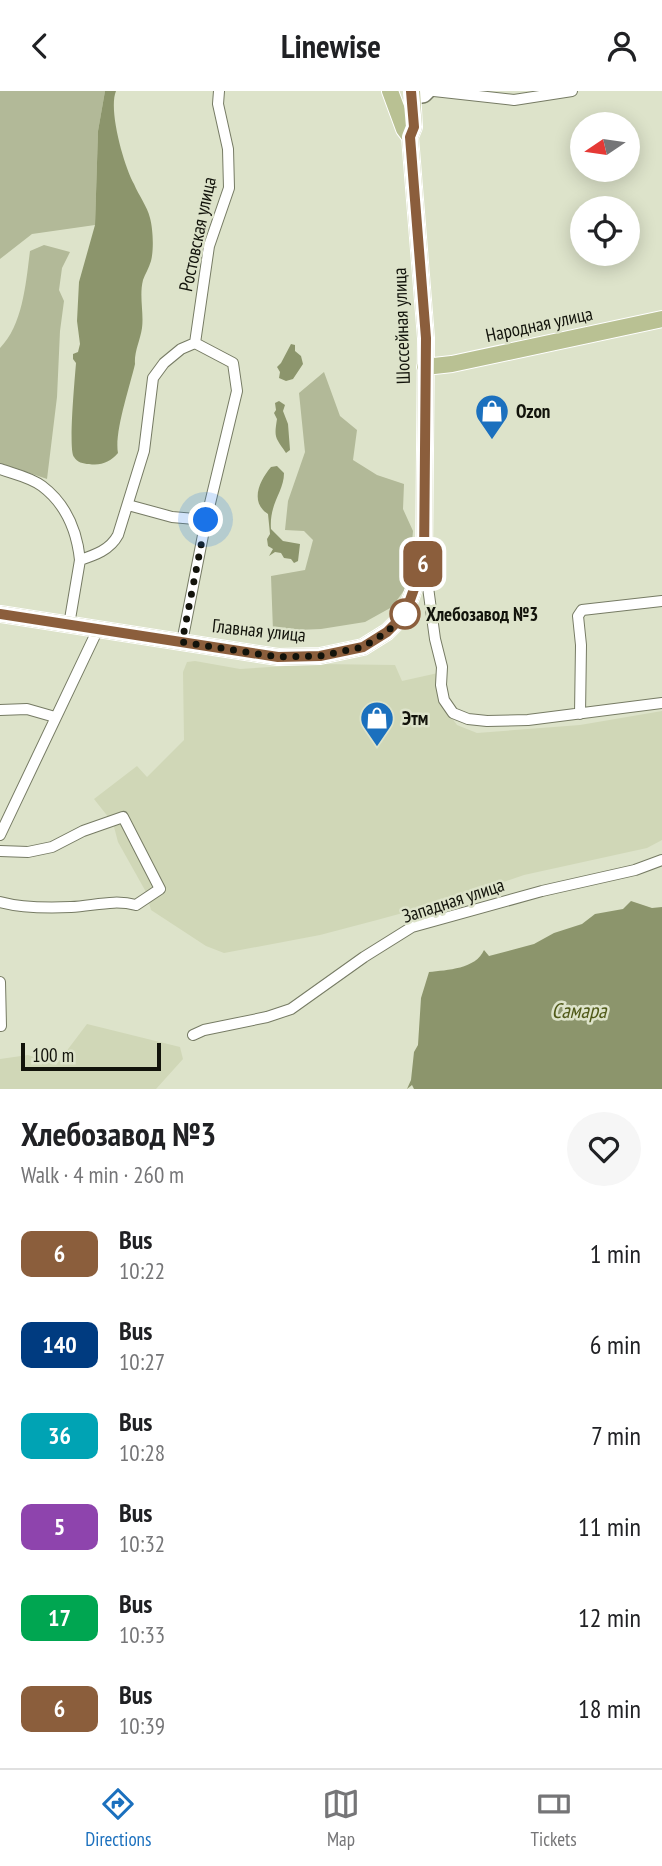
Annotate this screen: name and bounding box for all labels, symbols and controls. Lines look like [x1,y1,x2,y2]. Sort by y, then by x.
text: Linewise [281,25,381,67]
icon: back [21,27,59,65]
icon: person [603,27,641,65]
north arrow [570,112,640,182]
map controls [570,112,640,266]
street label: Ростовская улица [173,175,221,293]
button: locate [570,196,640,266]
street label: Шоссейная улица [387,267,415,385]
street label: Народная улица [483,301,595,347]
shop icon: Ozon [473,392,511,441]
place label: Ozon [516,399,550,423]
your location [188,502,223,537]
line badge: 6 [400,541,446,587]
text: 6 [417,548,429,579]
marker: Хлебозавод №3 [390,599,420,629]
place label: Хлебозавод №3 [426,602,538,626]
street label: Главная улица [211,613,307,647]
shop icon: Этм [358,699,396,748]
place label: Этм [402,706,428,730]
street label: Западная улица [399,872,507,928]
water label: Самара [552,997,608,1024]
scale bar [21,1040,161,1072]
text: 100 m [32,1043,74,1067]
text: Хлебозавод №3 [21,1112,216,1155]
button: heart [567,1112,641,1186]
text: Walk · 4 min · 260 m [21,1160,184,1189]
text: Bus [119,1223,152,1256]
text: 1 min [590,1237,641,1270]
text: 6 [54,1238,65,1269]
text: 10:22 [119,1256,165,1285]
text: Bus [119,1314,152,1347]
text: 6 min [590,1328,641,1361]
text: 140 [42,1329,77,1360]
text: 10:27 [119,1347,165,1376]
text: Bus [119,1405,152,1438]
text: 7 min [591,1419,641,1452]
text: 36 [48,1420,71,1451]
text: 10:28 [119,1438,165,1467]
text: Bus [119,1496,152,1529]
text: 11 min [578,1510,641,1543]
text: 5 [54,1511,65,1542]
text: 10:32 [119,1529,165,1558]
text: Bus [119,1587,152,1620]
text: 12 min [578,1601,641,1634]
text: 17 [48,1602,71,1633]
text: 10:33 [119,1620,165,1649]
text: Bus [119,1678,152,1711]
text: 18 min [578,1692,641,1725]
text: 6 [54,1693,65,1724]
text: 10:39 [119,1711,165,1740]
tab: Directions [85,1785,151,1851]
tab: Map [322,1785,360,1851]
tab: Tickets [531,1785,577,1851]

